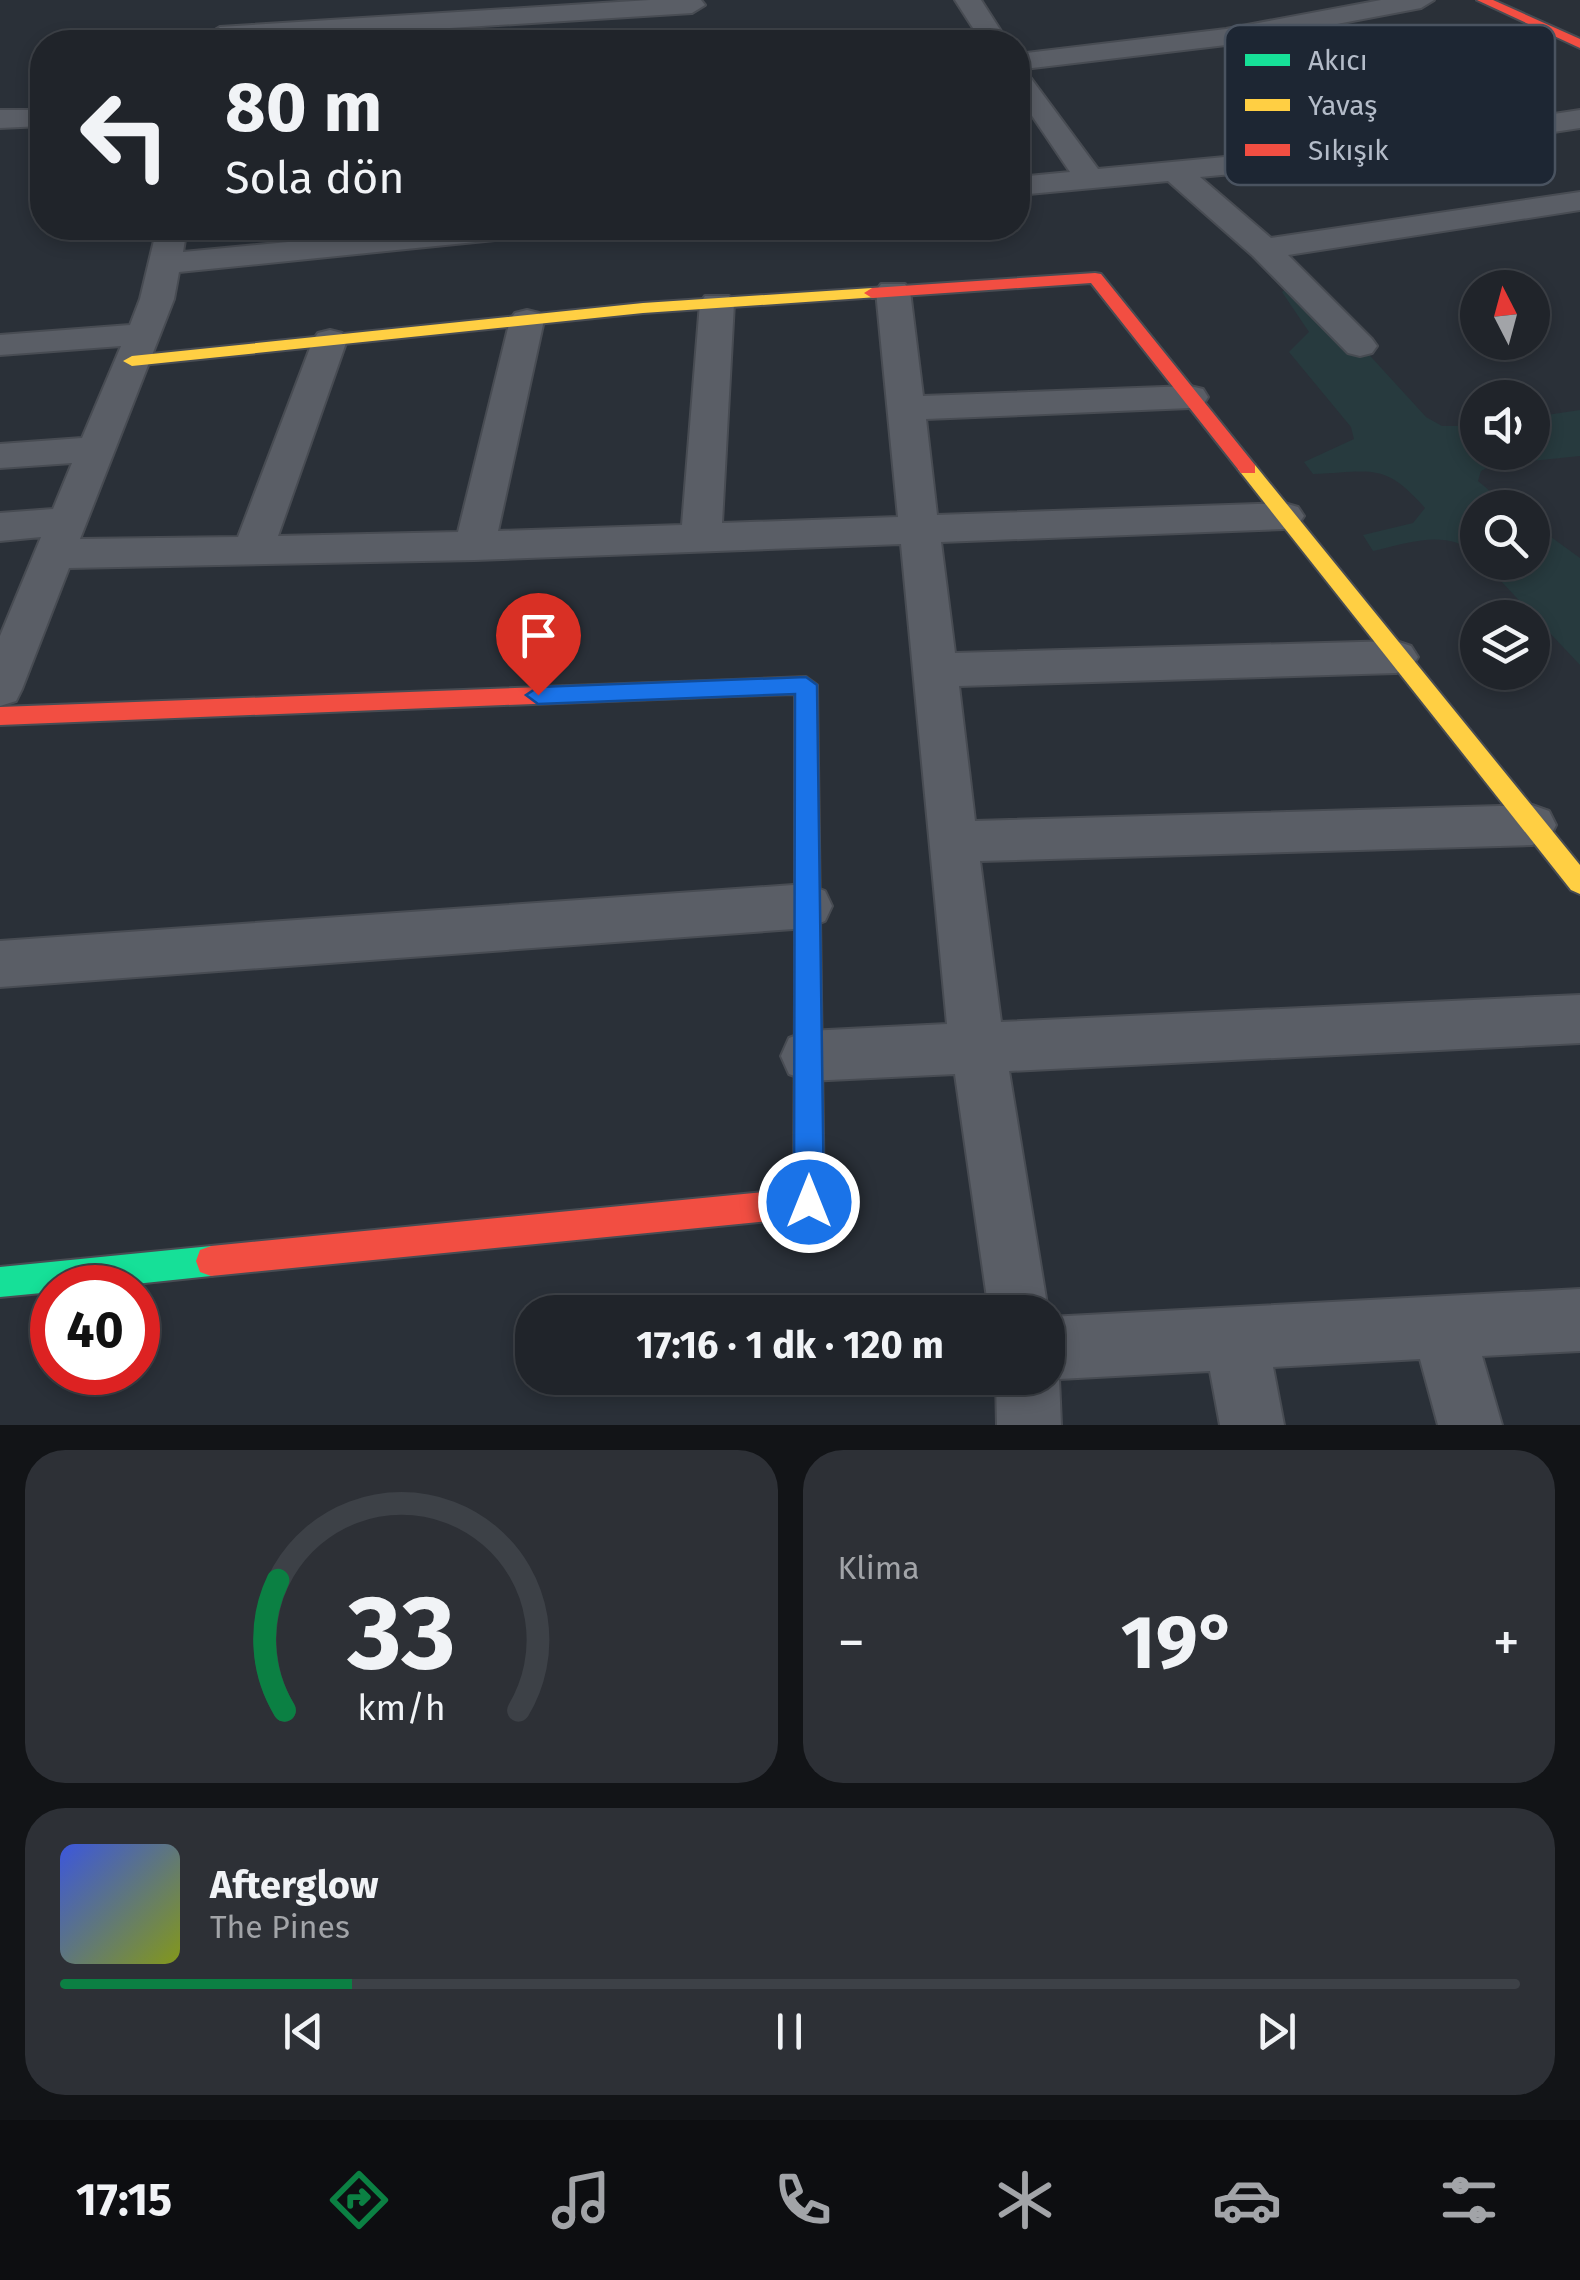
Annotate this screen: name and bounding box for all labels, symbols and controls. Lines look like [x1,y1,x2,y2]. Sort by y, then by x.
legend [1225,25,1555,185]
text: Akıcı [1308,44,1368,77]
text: 80 m [225,66,382,150]
icon: left [60,70,190,200]
text: Yavaş [1308,89,1377,122]
text: Sıkışık [1308,134,1389,167]
text: Sola dön [225,151,405,205]
north arrow [1460,270,1550,360]
map controls [1460,270,1550,690]
button: sound [1460,380,1550,470]
button: search [1460,490,1550,580]
pin [496,593,581,696]
button: layers [1460,600,1550,690]
icon: arrive [511,608,566,663]
position arrow [757,1150,861,1254]
speed limit sign: 40 [30,1265,160,1395]
text: 17:16 · 1 dk · 120 m [636,1322,944,1368]
text: Klima [838,1549,920,1587]
text: 33 [346,1571,455,1696]
text: 19° [1121,1598,1237,1688]
text: − [838,1610,865,1676]
text: + [1493,1610,1520,1676]
text: km/h [357,1687,445,1729]
text: Afterglow [210,1862,378,1908]
text: The Pines [210,1908,350,1946]
icon: previous [276,2004,331,2059]
icon: pause [762,2004,817,2059]
icon: next [1249,2004,1304,2059]
icon: directions [324,2165,394,2235]
icon: music [546,2165,616,2235]
icon: phone [768,2165,838,2235]
icon: climate [990,2165,1060,2235]
icon: car [1212,2165,1282,2235]
icon: filters [1434,2165,1504,2235]
text: 17:15 [76,2173,172,2227]

